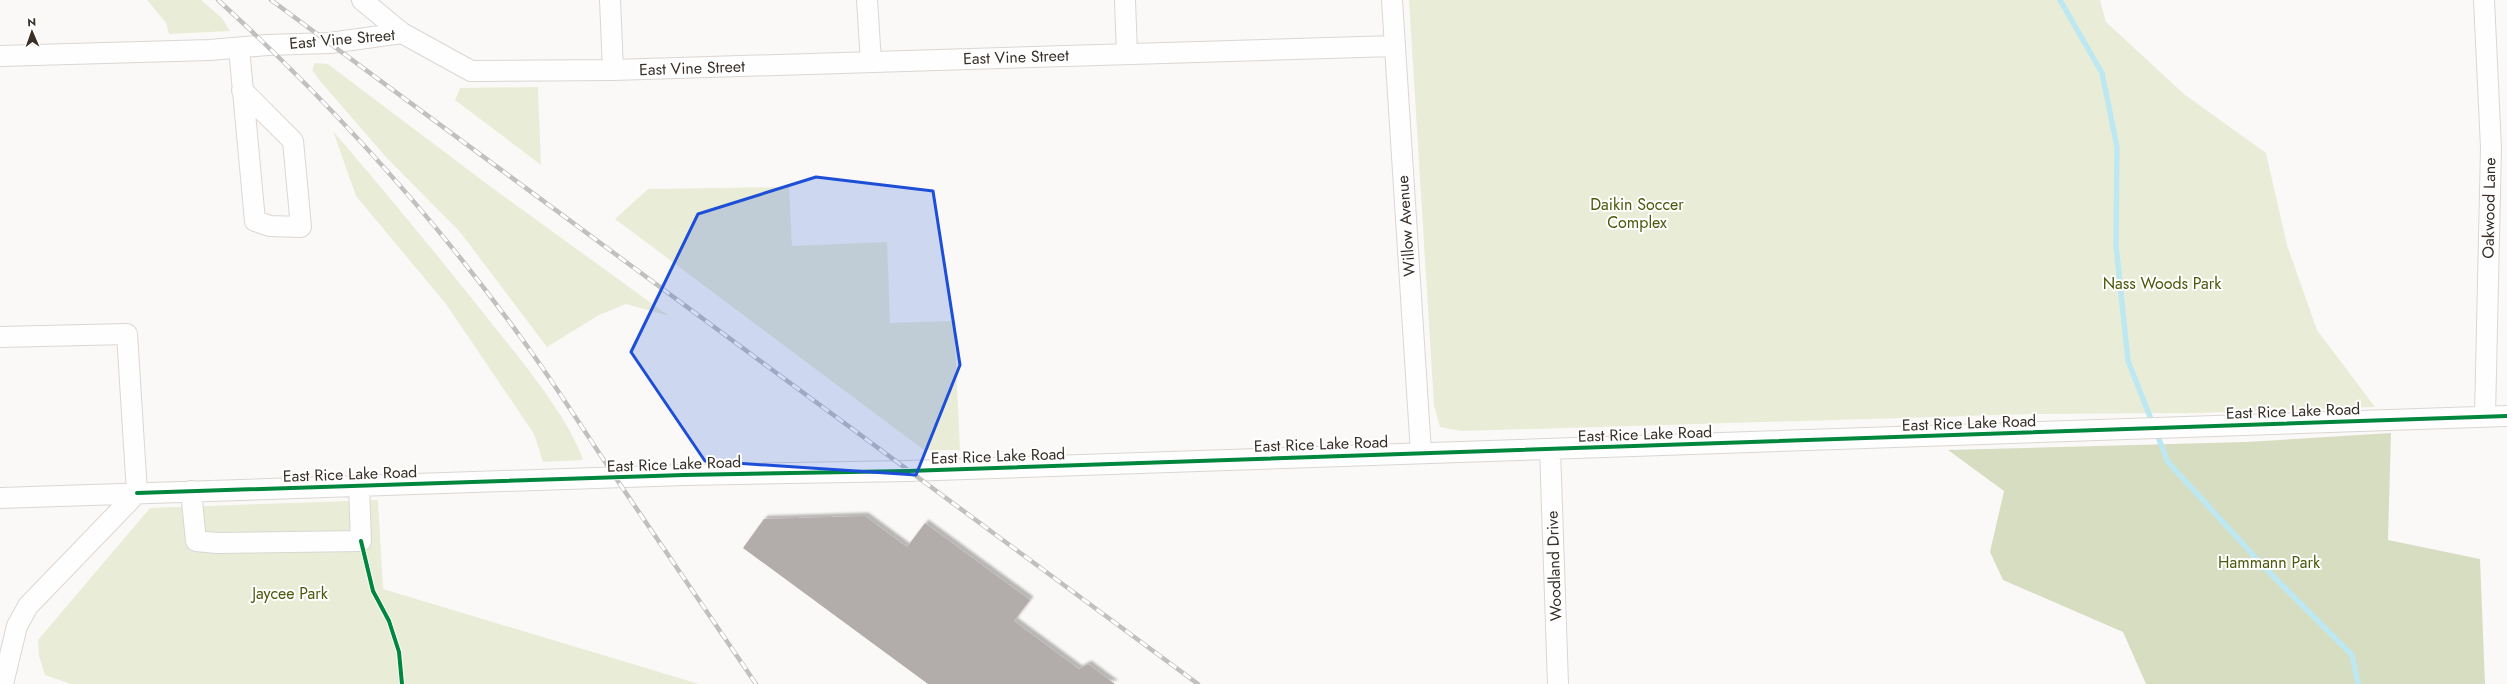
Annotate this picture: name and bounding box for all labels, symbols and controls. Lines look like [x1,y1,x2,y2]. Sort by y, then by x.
north arrow [12,12,52,52]
text: N [27,14,36,30]
street label: East Vine Street [288,23,396,55]
street label: East Vine Street [963,44,1069,70]
street label: East Vine Street [639,55,745,81]
street label: Oakwood Lane [2477,157,2501,259]
street label: Willow Avenue [1391,175,1421,277]
park label: Daikin Soccer Complex [1590,193,1684,234]
park label: Nass Woods Park [2103,272,2222,295]
street label: East Rice Lake Road [2225,397,2361,425]
street label: East Rice Lake Road [1901,409,2037,437]
street label: East Rice Lake Road [1577,420,1713,448]
street label: East Rice Lake Road [1253,430,1389,458]
street label: East Rice Lake Road [930,442,1066,470]
street label: East Rice Lake Road [606,450,742,478]
street label: East Rice Lake Road [282,460,418,488]
street label: Woodland Drive [1541,510,1567,622]
park label: Hammann Park [2218,551,2321,574]
park label: Jaycee Park [250,582,329,605]

